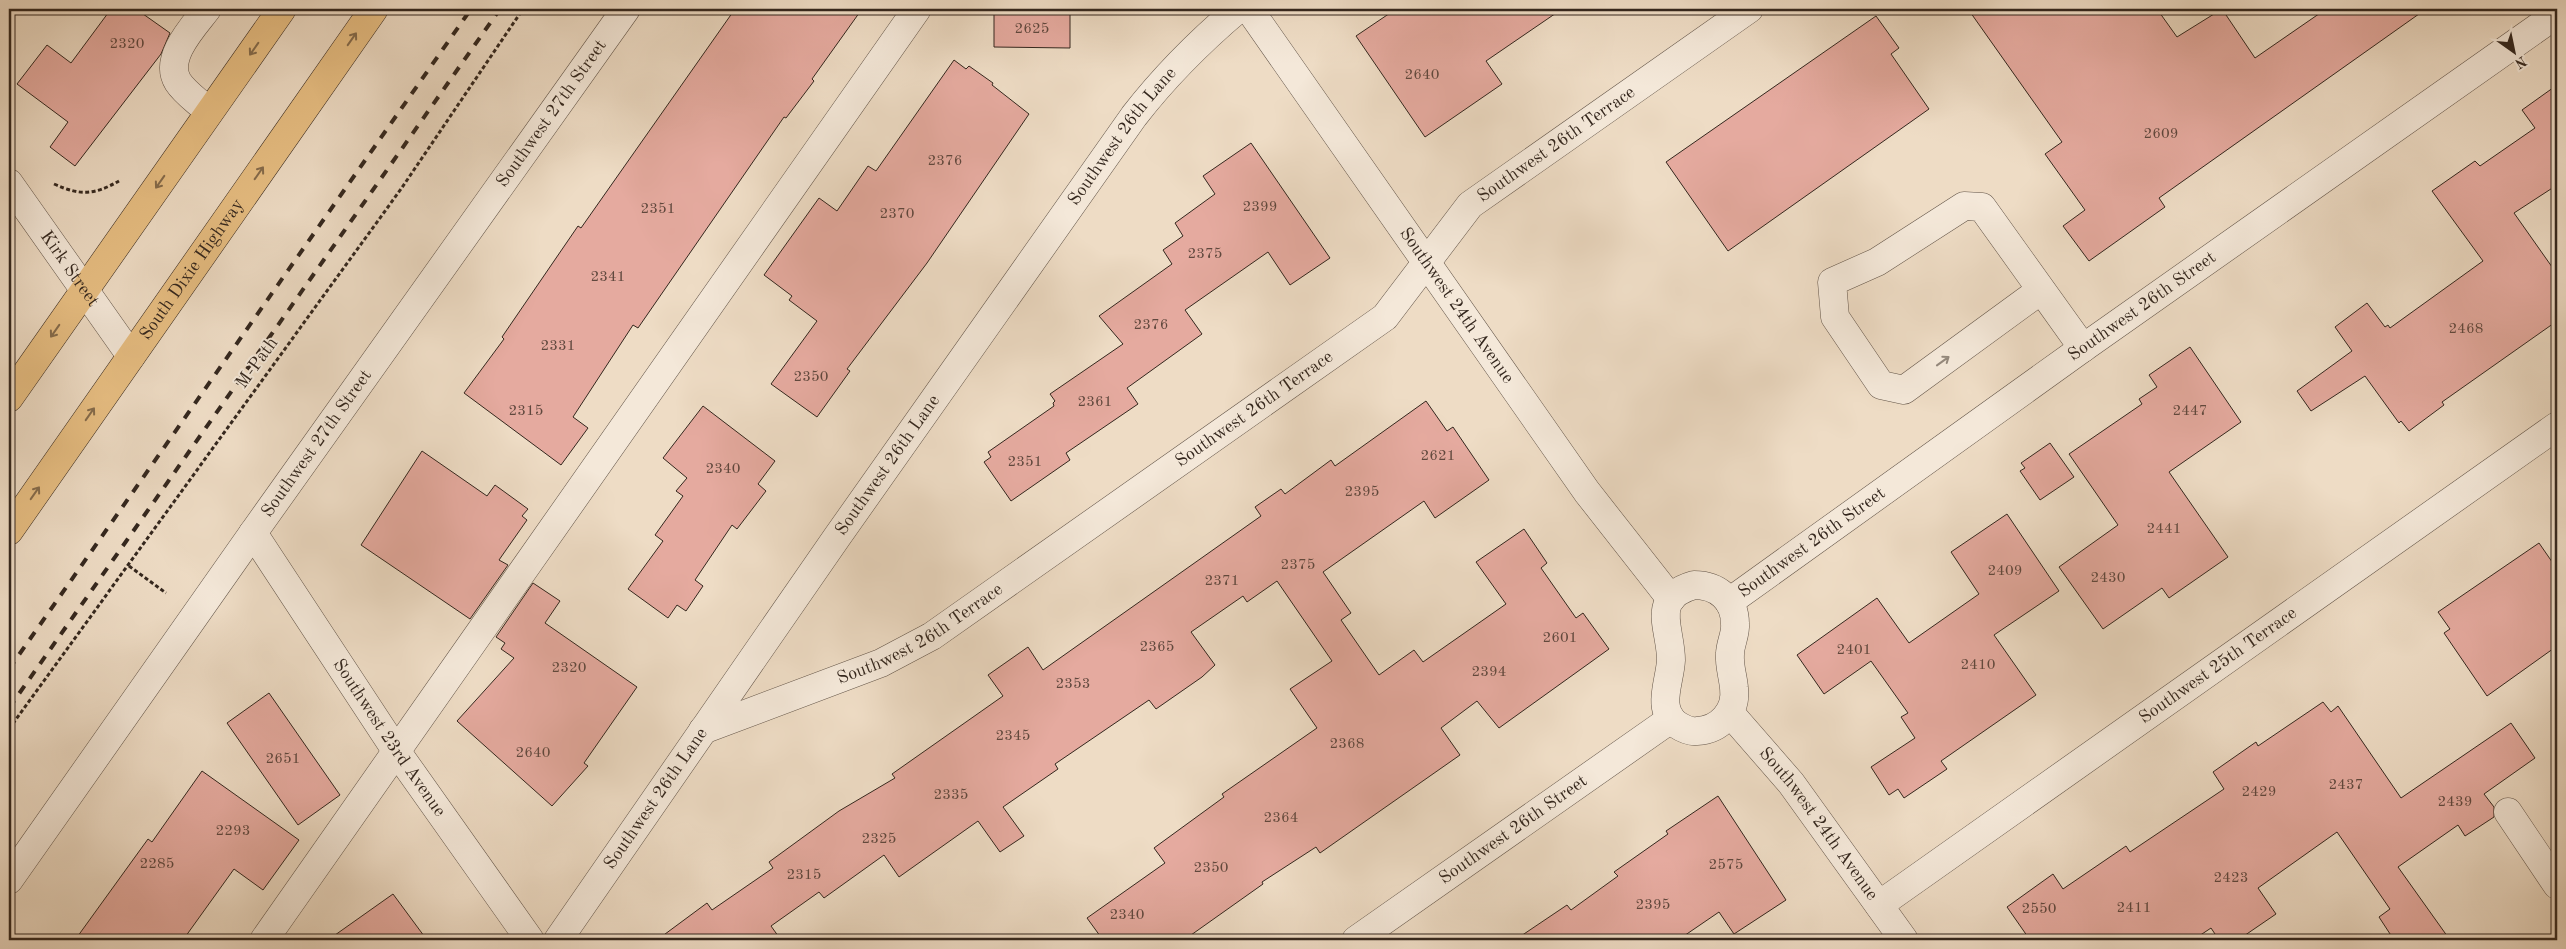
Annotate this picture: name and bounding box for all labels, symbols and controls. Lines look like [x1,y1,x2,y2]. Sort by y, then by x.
house number: 2625 [1015,22,1049,37]
north arrow [2488,28,2538,78]
one-way arrow [347,33,357,47]
house number: 2320 [110,37,144,52]
street label: Southwest 27th Street [493,37,610,191]
one-way arrow [249,41,259,55]
text: N [2512,53,2529,71]
street label: Southwest 26th Lane [1065,64,1180,209]
house number: 2640 [1405,68,1439,83]
street label: Southwest 26th Terrace [1474,83,1638,206]
house number: 2609 [2144,127,2178,142]
house number: 2376 [928,154,962,169]
one-way arrow [254,166,264,180]
one-way arrow [155,174,165,188]
street label: South Dixie Highway [136,195,247,343]
house number: 2399 [1243,200,1277,215]
house number: 2351 [641,202,675,217]
house number: 2370 [880,207,914,222]
street label: Southwest 24th Avenue [1396,224,1517,387]
street label: Kirk Street [37,228,102,310]
house number: 2375 [1188,247,1222,262]
street label: Southwest 26th Street [2065,248,2219,365]
house number: 2341 [591,270,625,285]
house number: 2376 [1134,318,1168,333]
house number: 2468 [2449,322,2483,337]
one-way arrow [50,324,60,338]
street label: M-Path [233,334,281,392]
house number: 2331 [541,339,575,354]
street label: Southwest 26th Terrace [1172,348,1336,471]
one-way arrow [1936,356,1950,366]
street label: Southwest 27th Street [258,367,375,521]
house number: 2350 [794,370,828,385]
street label: Southwest 26th Lane [832,392,943,539]
house number: 2361 [1078,395,1112,410]
house number: 2315 [509,404,543,419]
house number: 2447 [2173,404,2207,419]
one-way arrow [85,408,95,422]
house number: 2621 [1421,449,1455,464]
house number: 2351 [1008,455,1042,470]
house number: 2340 [706,462,740,477]
street label: Southwest 26th Street [1735,484,1889,601]
house number: 2395 [1345,485,1379,500]
one-way arrow [30,486,40,500]
house number: 2441 [2147,522,2181,537]
house number: 2375 [1281,558,1315,573]
house number: 2409 [1988,564,2022,579]
house number: 2430 [2091,571,2125,586]
house number: 2371 [1205,574,1239,589]
street label: Southwest 26th Terrace [834,580,1006,688]
street label: Southwest 25th Terrace [2136,604,2300,727]
house number: 2601 [1543,631,1577,646]
house number: 2365 [1140,640,1174,655]
house number: 2401 [1837,643,1871,658]
street label: Southwest 23rd Avenue [329,656,449,820]
house number: 2410 [1961,658,1995,673]
house number: 2320 [552,661,586,676]
house number: 2394 [1472,665,1506,680]
house number: 2353 [1056,677,1090,692]
street label: Southwest 26th Lane [601,725,711,873]
house number: 2345 [996,729,1030,744]
house number: 2368 [1330,737,1364,752]
street label: Southwest 24th Avenue [1756,744,1881,904]
house number: 2640 [516,746,550,761]
house number: 2651 [266,752,300,767]
street label: Southwest 26th Street [1436,772,1590,888]
house number: 2437 [2329,778,2363,793]
house number: 2429 [2242,785,2276,800]
house number: 2335 [934,788,968,803]
house number: 2439 [2438,795,2472,810]
house number: 2364 [1264,811,1298,826]
house number: 2293 [216,824,250,839]
house number: 2325 [862,832,896,847]
house number: 2285 [140,857,174,872]
house number: 2575 [1709,858,1743,873]
house number: 2350 [1194,861,1228,876]
house number: 2315 [787,868,821,883]
house number: 2423 [2214,871,2248,886]
house number: 2395 [1636,898,1670,913]
house number: 2411 [2117,901,2151,916]
house number: 2550 [2022,902,2056,917]
house number: 2340 [1110,908,1144,923]

